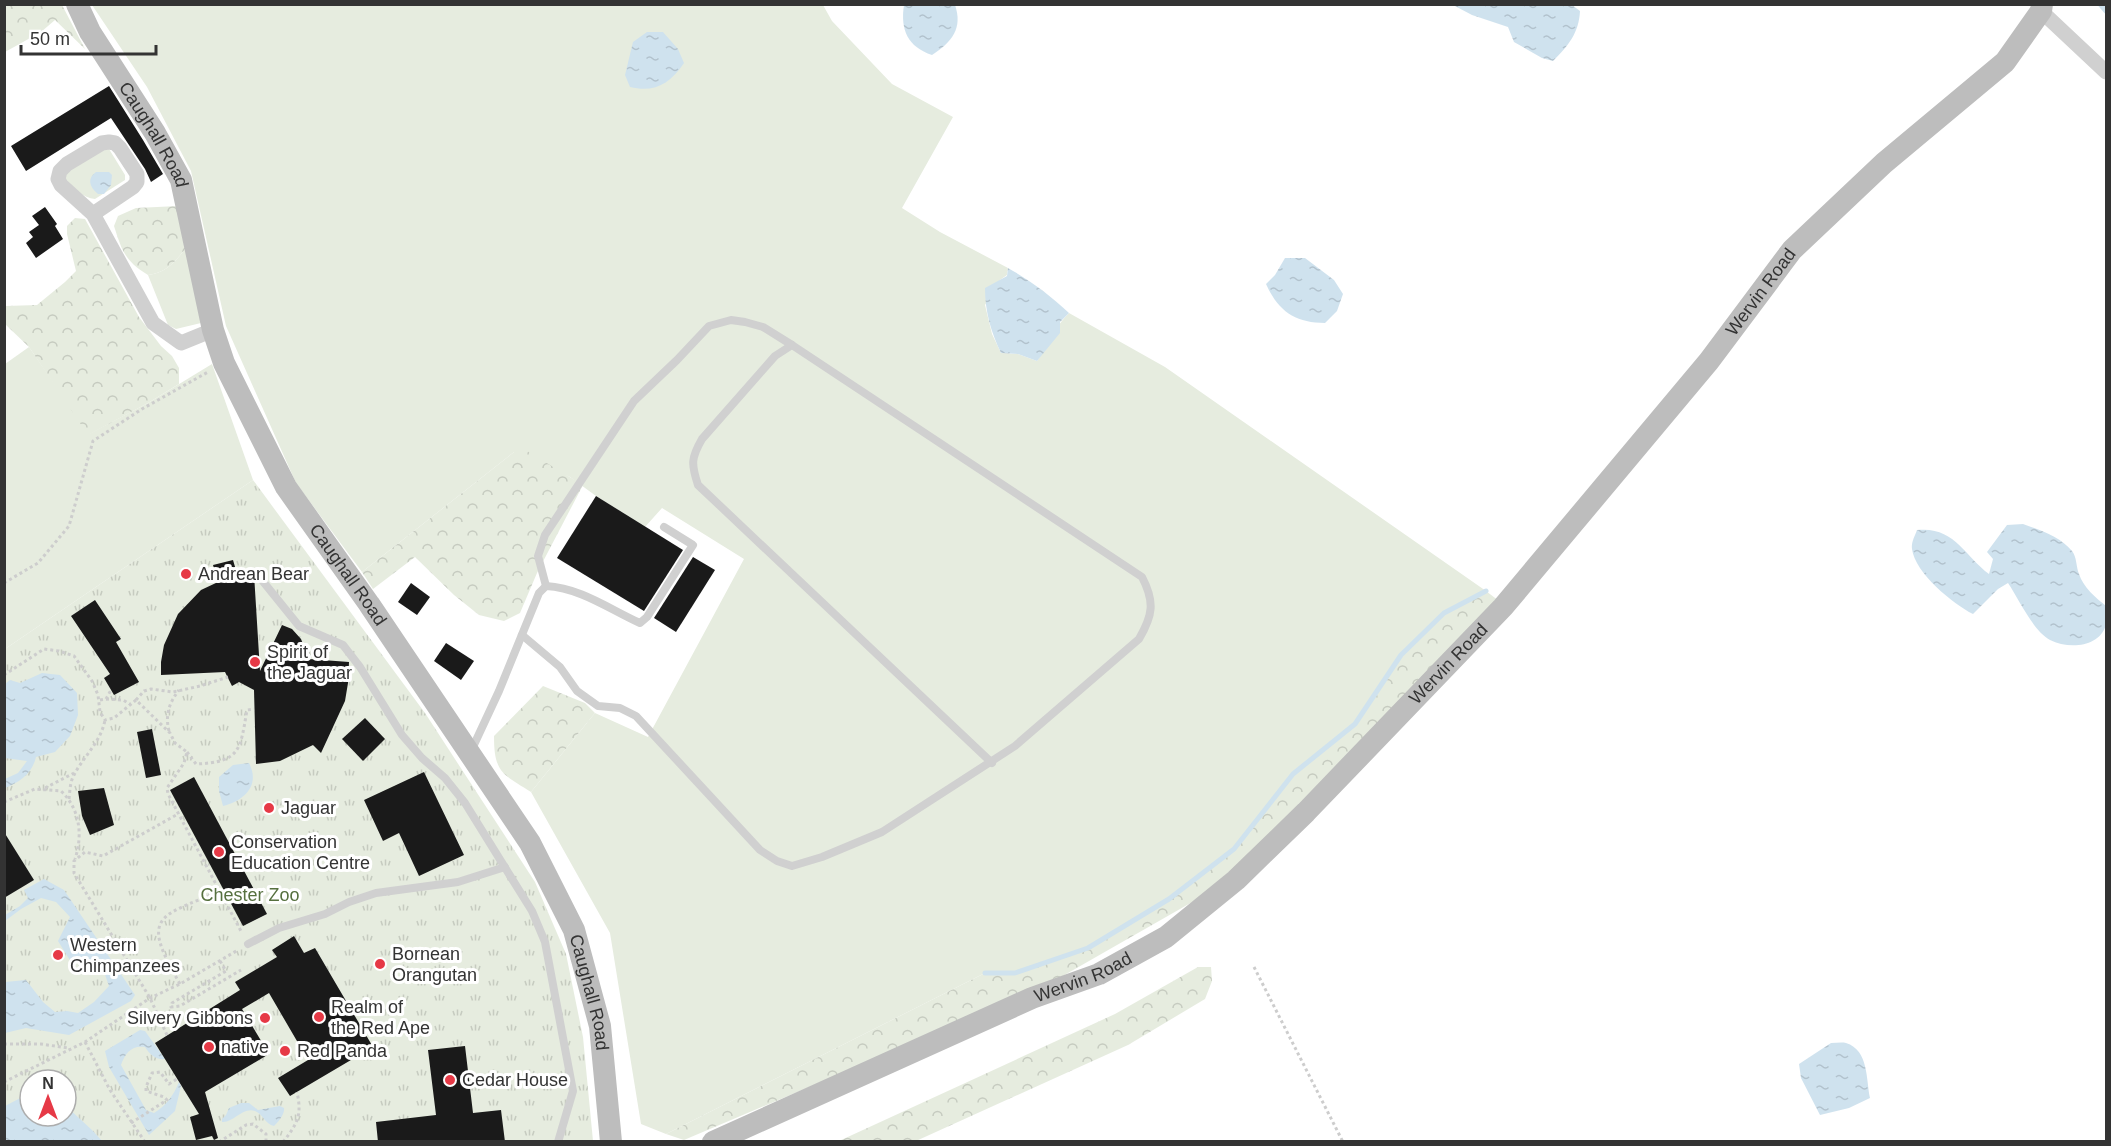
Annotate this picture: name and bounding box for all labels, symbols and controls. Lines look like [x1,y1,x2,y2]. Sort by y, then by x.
scale bar [21,18,156,56]
text: 50 m [30,29,70,49]
street label: Caughall Road [115,78,192,189]
street label: Wervin Road [1722,244,1800,339]
street label: Caughall Road [306,520,390,629]
place label: Andrean Bear [198,564,309,584]
marker: Andrean Bear [179,567,193,581]
street label: Wervin Road [1405,620,1492,708]
place label: Spirit of the Jaguar [267,642,352,683]
marker: Spirit of the Jaguar [248,655,262,669]
place label: Jaguar [281,798,336,818]
marker: Jaguar [262,801,276,815]
place label: Conservation Education Centre [231,832,370,873]
marker: Conservation Education Centre [212,845,226,859]
park label: Chester Zoo [200,885,300,905]
street label: Caughall Road [566,932,612,1051]
place label: Western Chimpanzees [70,935,180,976]
place label: Bornean Orangutan [392,944,477,985]
marker: Western Chimpanzees [51,948,65,962]
street label: Wervin Road [1032,948,1135,1006]
marker: Bornean Orangutan [373,957,387,971]
place label: Realm of the Red Ape [331,997,430,1038]
place label: Silvery Gibbons [127,1008,253,1028]
marker: Realm of the Red Ape [312,1010,326,1024]
marker: Silvery Gibbons [258,1011,272,1025]
place label: native [221,1037,269,1057]
marker: native [202,1040,216,1054]
place label: Red Panda [297,1041,388,1061]
marker: Red Panda [278,1044,292,1058]
north arrow [18,1068,78,1128]
place label: Cedar House [462,1070,568,1090]
marker: Cedar House [443,1073,457,1087]
text: N [42,1075,54,1092]

